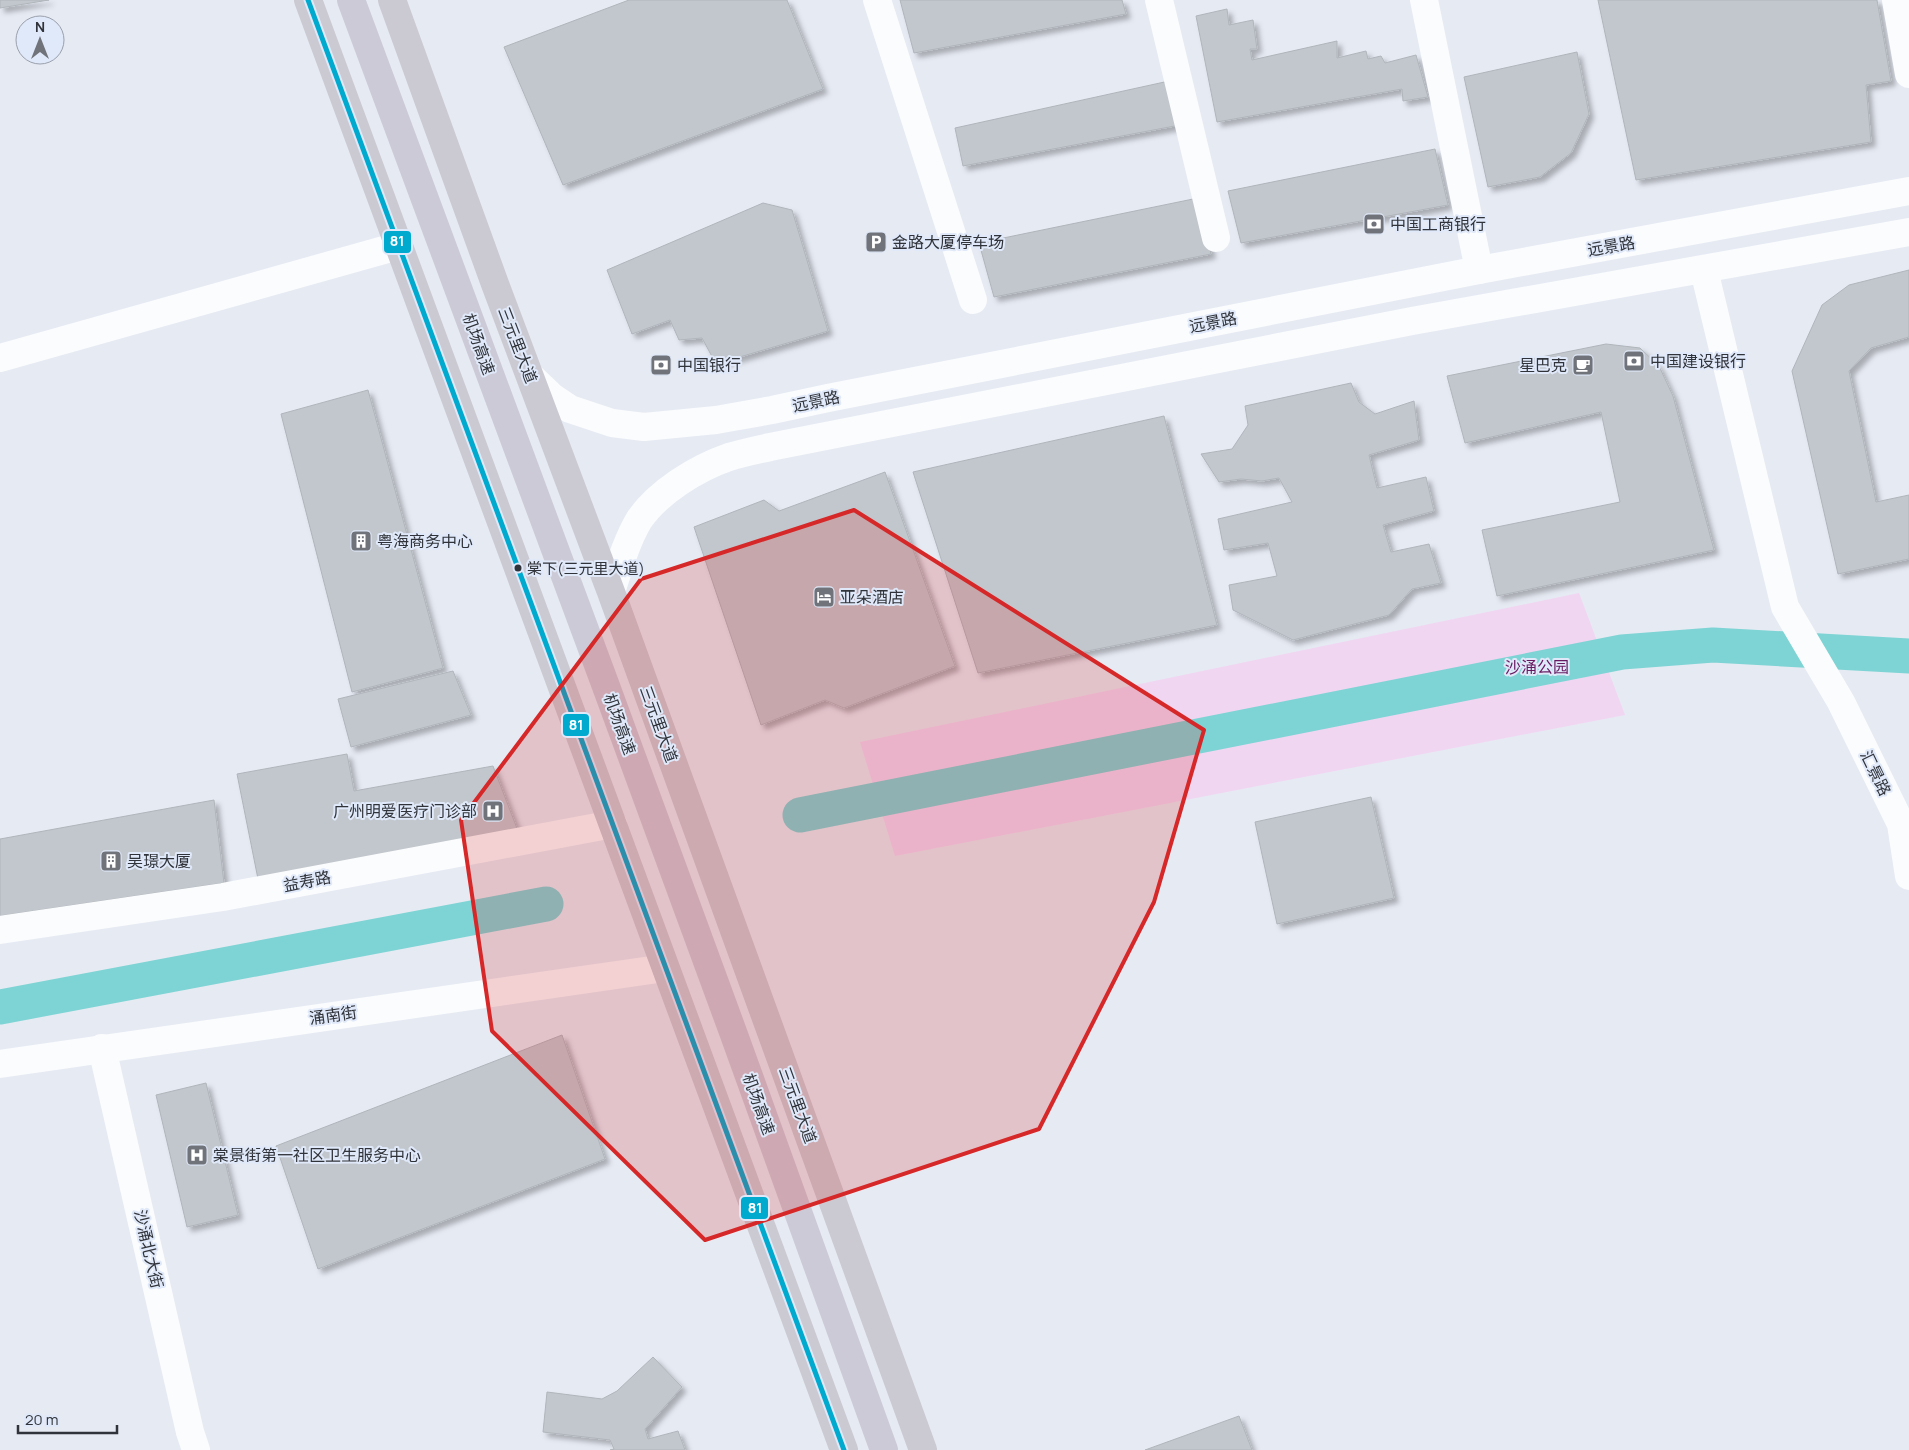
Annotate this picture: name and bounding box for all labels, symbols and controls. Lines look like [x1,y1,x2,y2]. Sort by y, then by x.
north arrow [15,15,65,65]
text: N [35,17,45,36]
bank icon: 中国工商银行 [1362,212,1386,236]
place label: 中国工商银行 [1390,213,1486,235]
line badge: 81 [383,230,412,254]
parking icon: 金路大厦停车场 [864,230,888,254]
text: 81 [390,231,404,250]
place label: 金路大厦停车场 [892,231,1004,253]
street label: 远景路 [1585,231,1637,261]
street label: 三元里大道 [493,304,543,386]
street label: 远景路 [1187,307,1239,337]
street label: 机场高速 [458,310,500,378]
bank icon: 中国建设银行 [1622,349,1646,373]
place label: 中国建设银行 [1650,350,1746,372]
bank icon: 中国银行 [649,353,673,377]
cafe icon: 星巴克 [1571,353,1595,377]
place label: 中国银行 [677,354,741,376]
place label: 星巴克 [1519,354,1567,376]
street label: 远景路 [790,385,842,417]
building icon: 粤海商务中心 [349,529,373,553]
place label: 粤海商务中心 [377,530,473,552]
place label: 棠下(三元里大道) [527,558,645,579]
marker: 棠下(三元里大道) [513,563,523,573]
hotel icon: 亚朵酒店 [812,585,836,609]
place label: 亚朵酒店 [840,586,904,608]
park label: 沙涌公园 [1505,656,1569,678]
street label: 三元里大道 [635,683,683,765]
street label: 机场高速 [599,690,641,758]
line badge: 81 [562,713,590,737]
text: 81 [569,715,583,734]
street label: 汇景路 [1856,747,1896,799]
hospital icon: 广州明爱医疗门诊部 [481,799,505,823]
place label: 广州明爱医疗门诊部 [333,800,477,822]
building icon: 吴璟大厦 [99,849,123,873]
place label: 吴璟大厦 [127,850,191,872]
street label: 益寿路 [281,866,333,896]
street label: 涌南街 [308,1001,358,1029]
street label: 三元里大道 [774,1064,822,1146]
street label: 机场高速 [738,1070,780,1138]
hospital icon: 棠景街第一社区卫生服务中心 [185,1143,209,1167]
place label: 棠景街第一社区卫生服务中心 [213,1144,421,1166]
line badge: 81 [740,1196,769,1220]
text: 81 [748,1198,762,1217]
street label: 沙涌北大街 [129,1208,169,1290]
scale bar [18,1402,116,1434]
text: 20 m [25,1409,58,1430]

